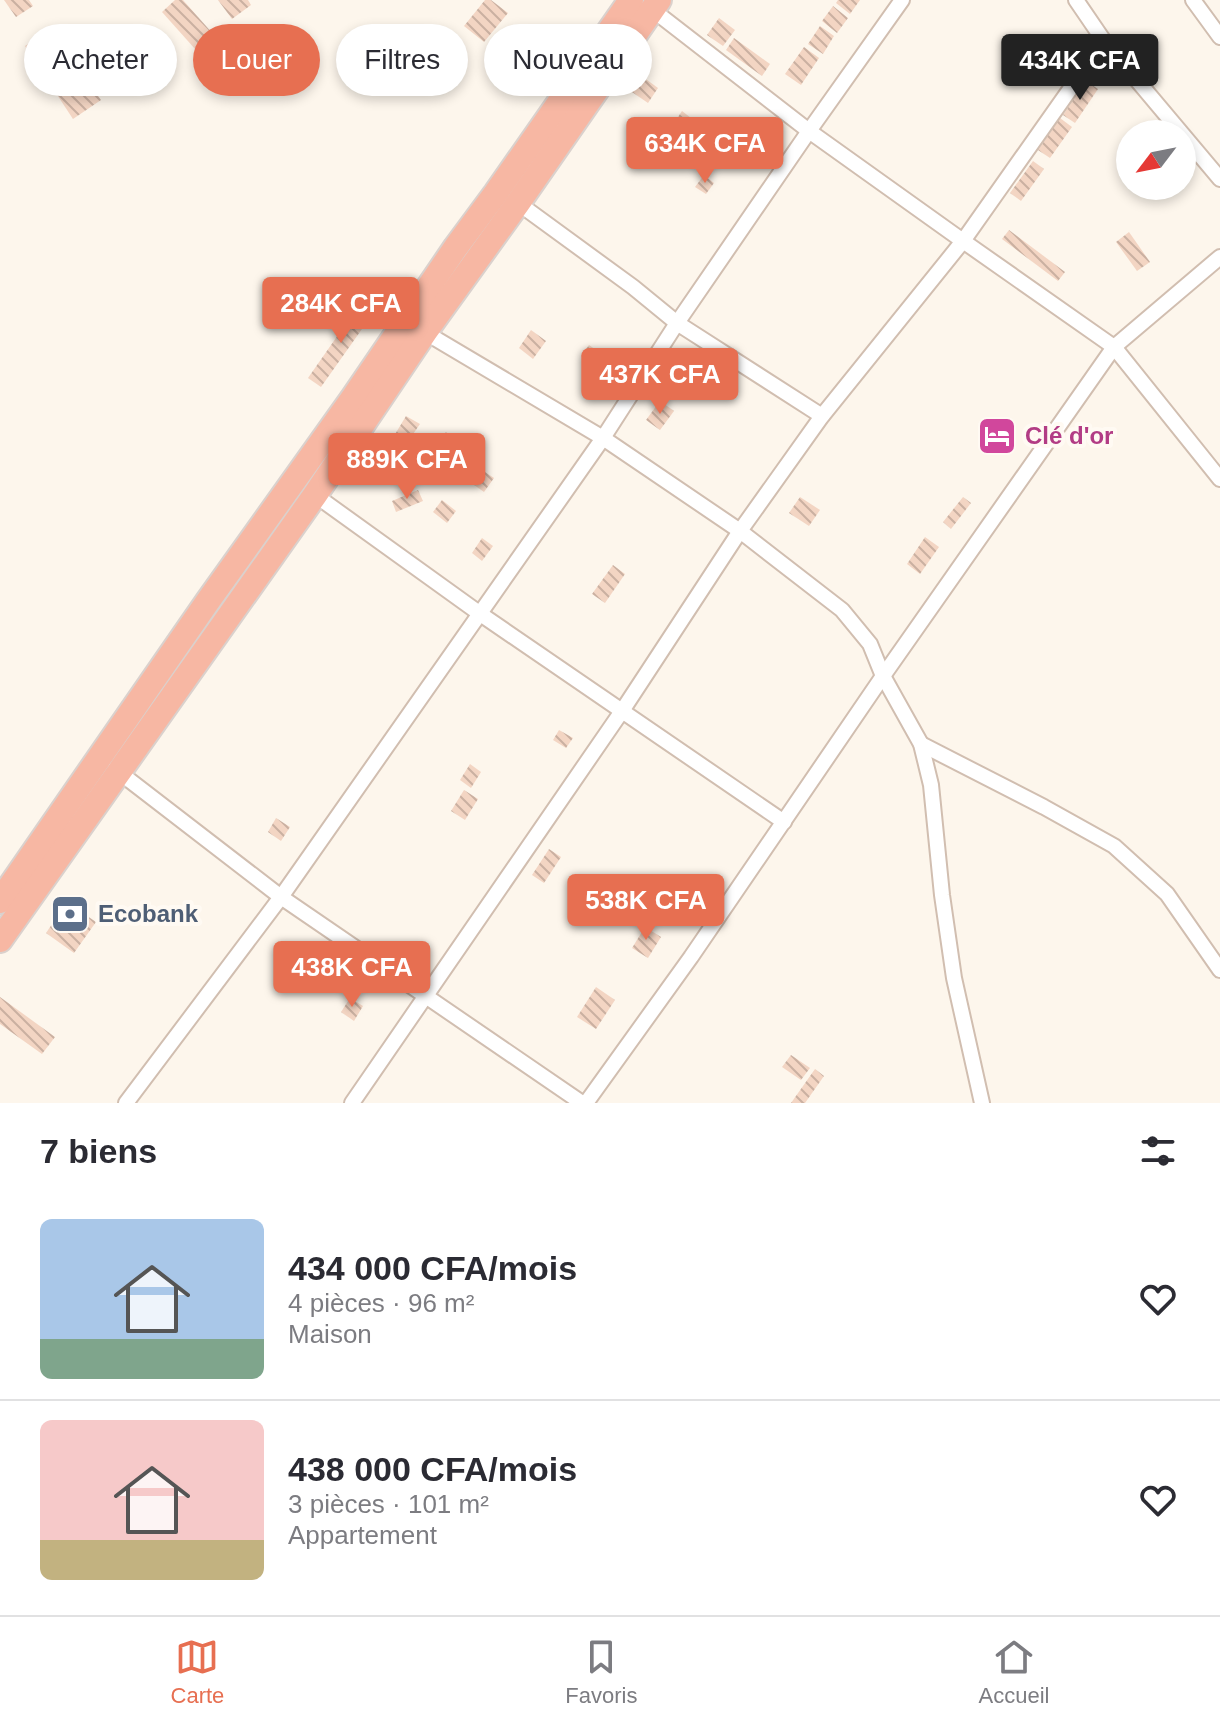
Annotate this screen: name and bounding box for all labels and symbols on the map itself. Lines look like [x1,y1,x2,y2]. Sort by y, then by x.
pin: 434K CFA [997,34,1163,102]
pin: 634K CFA [622,117,788,185]
north arrow [1116,120,1196,200]
pin: 284K CFA [258,277,424,345]
pin: 437K CFA [577,348,743,416]
hotel icon: Clé d'or [976,415,1018,457]
place label: Clé d'or [1025,422,1113,449]
pin: 889K CFA [324,433,490,501]
pin: 538K CFA [563,874,729,942]
bank icon: Ecobank [49,893,91,935]
place label: Ecobank [98,900,199,927]
pin: 438K CFA [269,941,435,1009]

